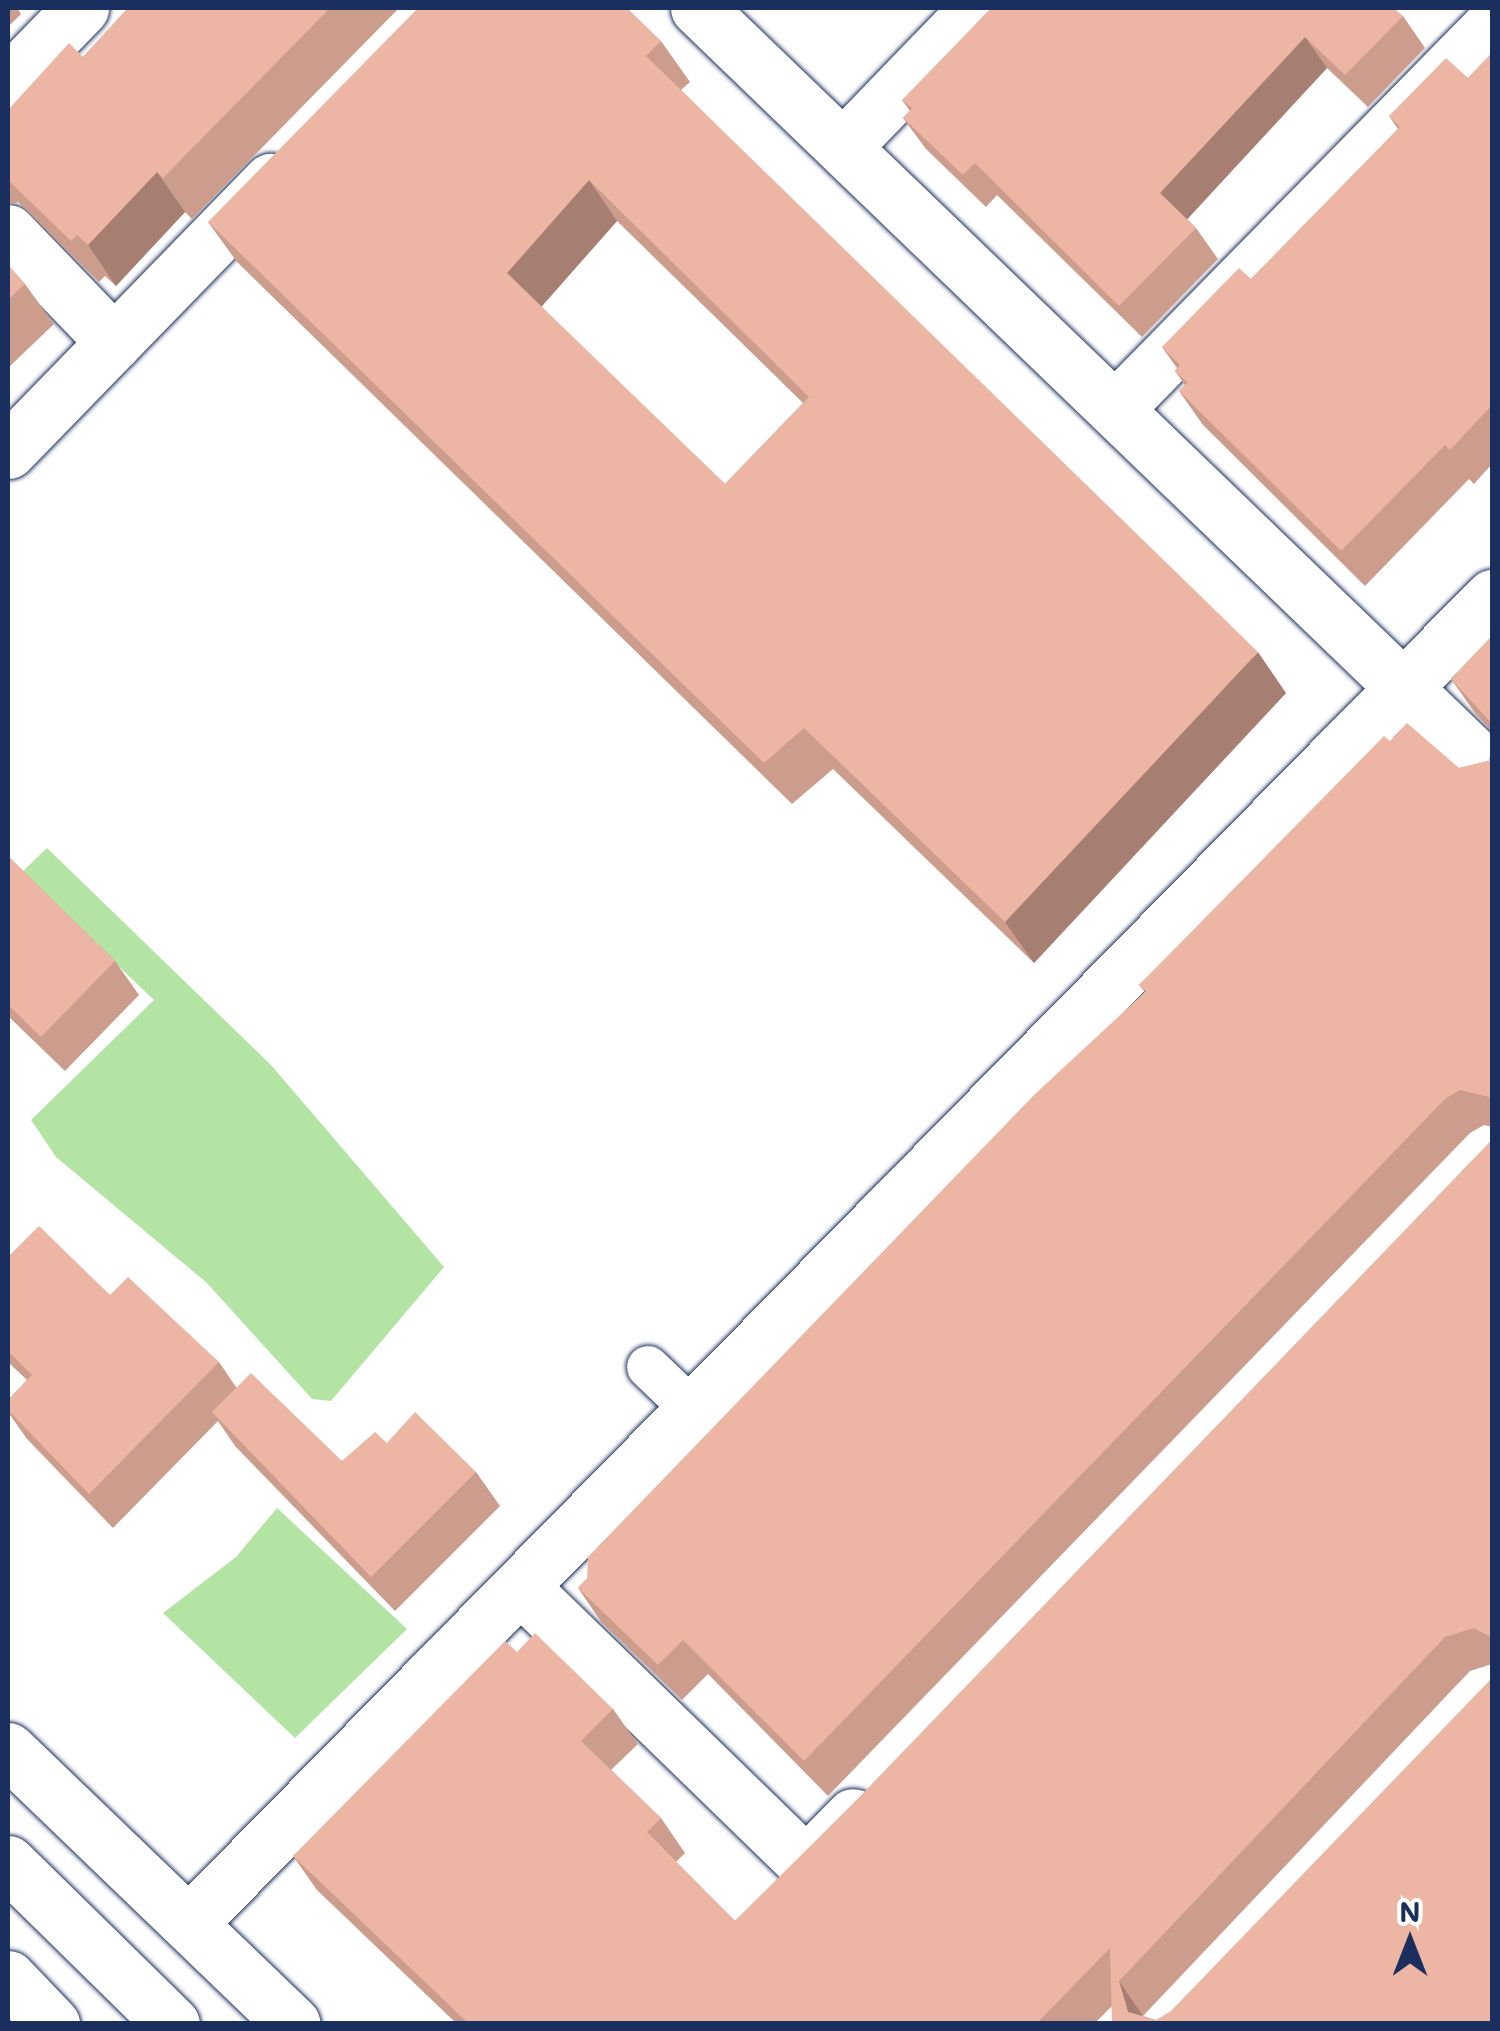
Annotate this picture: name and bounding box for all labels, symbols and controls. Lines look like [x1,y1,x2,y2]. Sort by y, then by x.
north arrow [1360,1891,1460,1991]
text: N [1399,1893,1421,1929]

